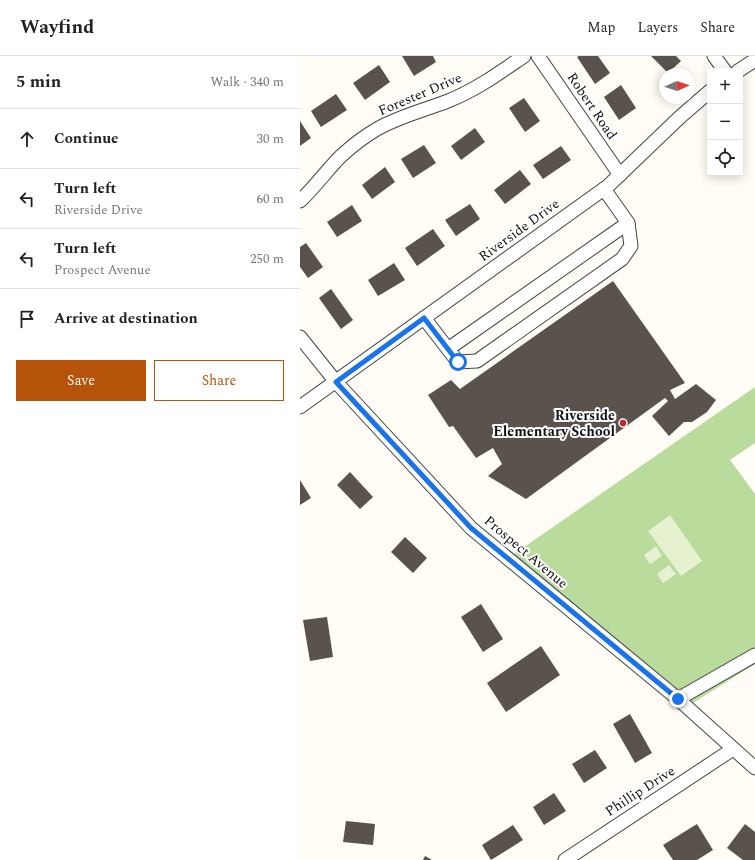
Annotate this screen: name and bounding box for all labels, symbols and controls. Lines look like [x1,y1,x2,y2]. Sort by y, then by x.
text: Wayfind [20,13,94,42]
text: Map [587,17,616,38]
text: Layers [638,17,678,38]
text: Share [700,17,735,38]
street label: Forester Drive [375,67,465,121]
street label: Robert Road [562,68,622,144]
north arrow [659,68,695,104]
map controls [707,68,743,176]
button: + [707,68,743,104]
text: 5 min [16,69,61,95]
text: Walk · 340 m [210,72,284,92]
button: − [707,104,743,140]
text: Continue [54,127,119,150]
icon: ahead [16,128,38,150]
text: 30 m [257,129,284,149]
button: locate [707,140,743,176]
text: Turn left [54,177,116,200]
icon: left [16,188,38,210]
text: 60 m [257,189,284,209]
street label: Riverside Drive [474,193,564,267]
text: Riverside Drive [54,200,143,220]
text: Turn left [54,237,116,260]
icon: left [16,248,38,270]
text: 250 m [250,249,284,269]
text: Prospect Avenue [54,260,151,280]
text: Arrive at destination [54,307,198,330]
icon: arrive [16,308,38,330]
route start [449,353,467,371]
button: Save [16,360,146,401]
button: Share [154,360,284,401]
place label: Riverside Elementary School [493,405,615,442]
marker: Riverside Elementary School [618,418,628,428]
street label: Prospect Avenue [479,510,573,594]
route end [669,690,687,708]
street label: Phillip Drive [601,760,679,822]

